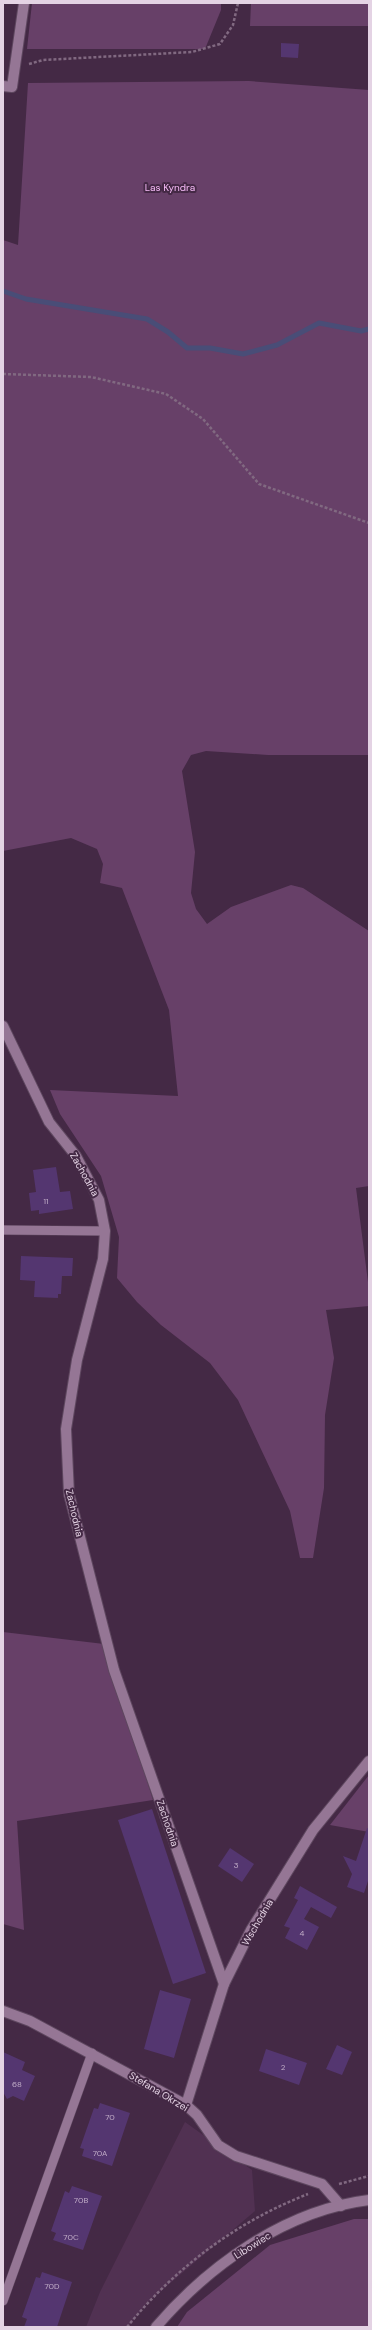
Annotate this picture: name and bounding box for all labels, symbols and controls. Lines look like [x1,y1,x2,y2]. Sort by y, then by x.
park label: Las Kyndra [145,181,195,194]
street label: Zachodnia [67,1150,102,1198]
house number: 11 [44,1196,49,1206]
street label: Zachodnia [63,1488,86,1538]
street label: Zachodnia [154,1798,182,1848]
house number: 3 [234,1860,239,1870]
street label: Wschodnia [239,1897,276,1948]
house number: 4 [300,1928,305,1938]
house number: 2 [281,2062,286,2072]
street label: Stefana Okrzei [127,2069,191,2114]
house number: 68 [12,2079,22,2089]
house number: 70 [105,2112,115,2122]
house number: 70A [93,2148,108,2158]
house number: 70B [74,2195,88,2205]
street label: Libowiec [231,2229,273,2262]
house number: 70C [63,2232,79,2242]
house number: 70D [44,2281,60,2291]

